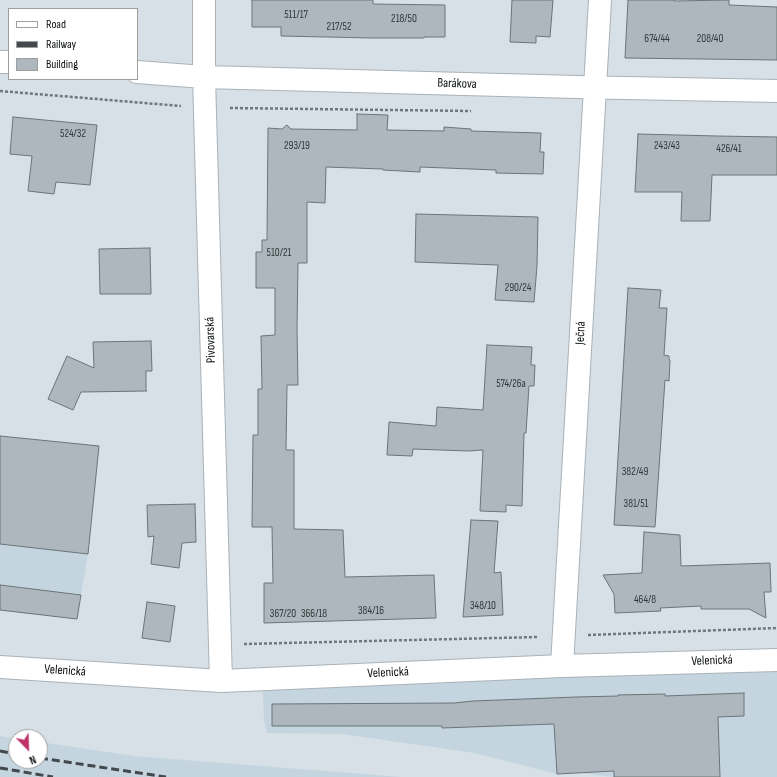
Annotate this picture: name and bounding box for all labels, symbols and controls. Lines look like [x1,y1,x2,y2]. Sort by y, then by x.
legend [8,8,138,80]
house number: 511/17 [284,8,308,22]
house number: 218/50 [391,12,417,26]
text: Road [46,17,66,32]
house number: 217/52 [327,20,351,34]
house number: 674/44 [644,32,670,46]
house number: 208/40 [697,32,723,46]
text: Railway [46,37,76,52]
text: Building [46,57,78,72]
street label: Barákova [437,76,477,92]
house number: 524/32 [60,127,86,141]
house number: 293/19 [284,139,310,153]
house number: 243/43 [654,139,680,153]
house number: 426/41 [716,142,742,156]
house number: 510/21 [267,246,291,260]
house number: 290/24 [505,281,531,295]
street label: Pivovarská [202,317,220,363]
street label: Ječná [573,321,589,345]
house number: 574/26a [496,377,526,391]
house number: 382/49 [622,465,648,479]
house number: 381/51 [624,497,648,511]
house number: 464/8 [634,593,656,607]
house number: 348/10 [470,599,496,613]
house number: 384/16 [358,604,384,618]
house number: 367/20 [270,607,296,621]
house number: 366/18 [301,607,327,621]
street label: Velenická [691,652,733,670]
street label: Velenická [44,662,86,680]
street label: Velenická [367,664,409,682]
north arrow [8,729,48,769]
text: N [27,752,38,767]

